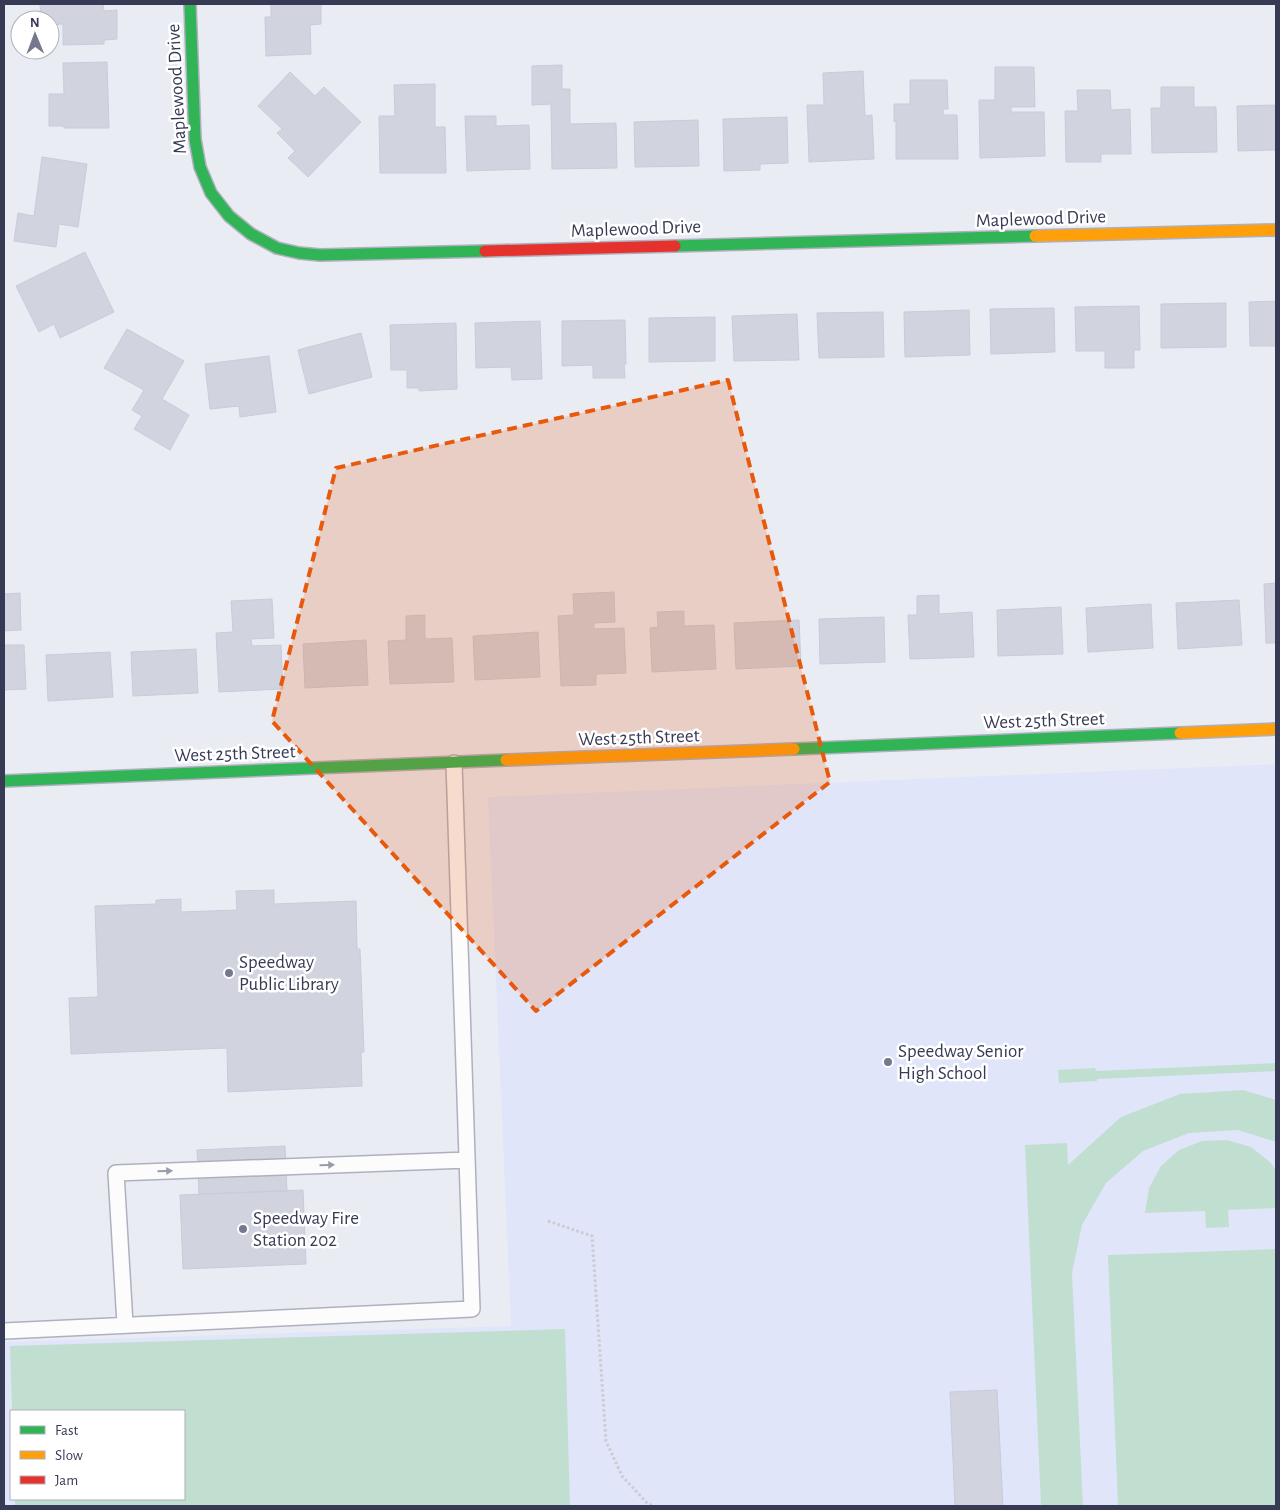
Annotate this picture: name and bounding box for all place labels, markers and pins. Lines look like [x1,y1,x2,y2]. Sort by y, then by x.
place label: Speedway Public Library [239,953,339,994]
marker: Speedway Public Library [223,967,235,979]
place label: Speedway Senior High School [898,1042,1023,1083]
marker: Speedway Senior High School [882,1056,894,1068]
place label: Speedway Fire Station 202 [253,1209,359,1250]
marker: Speedway Fire Station 202 [237,1223,249,1235]

